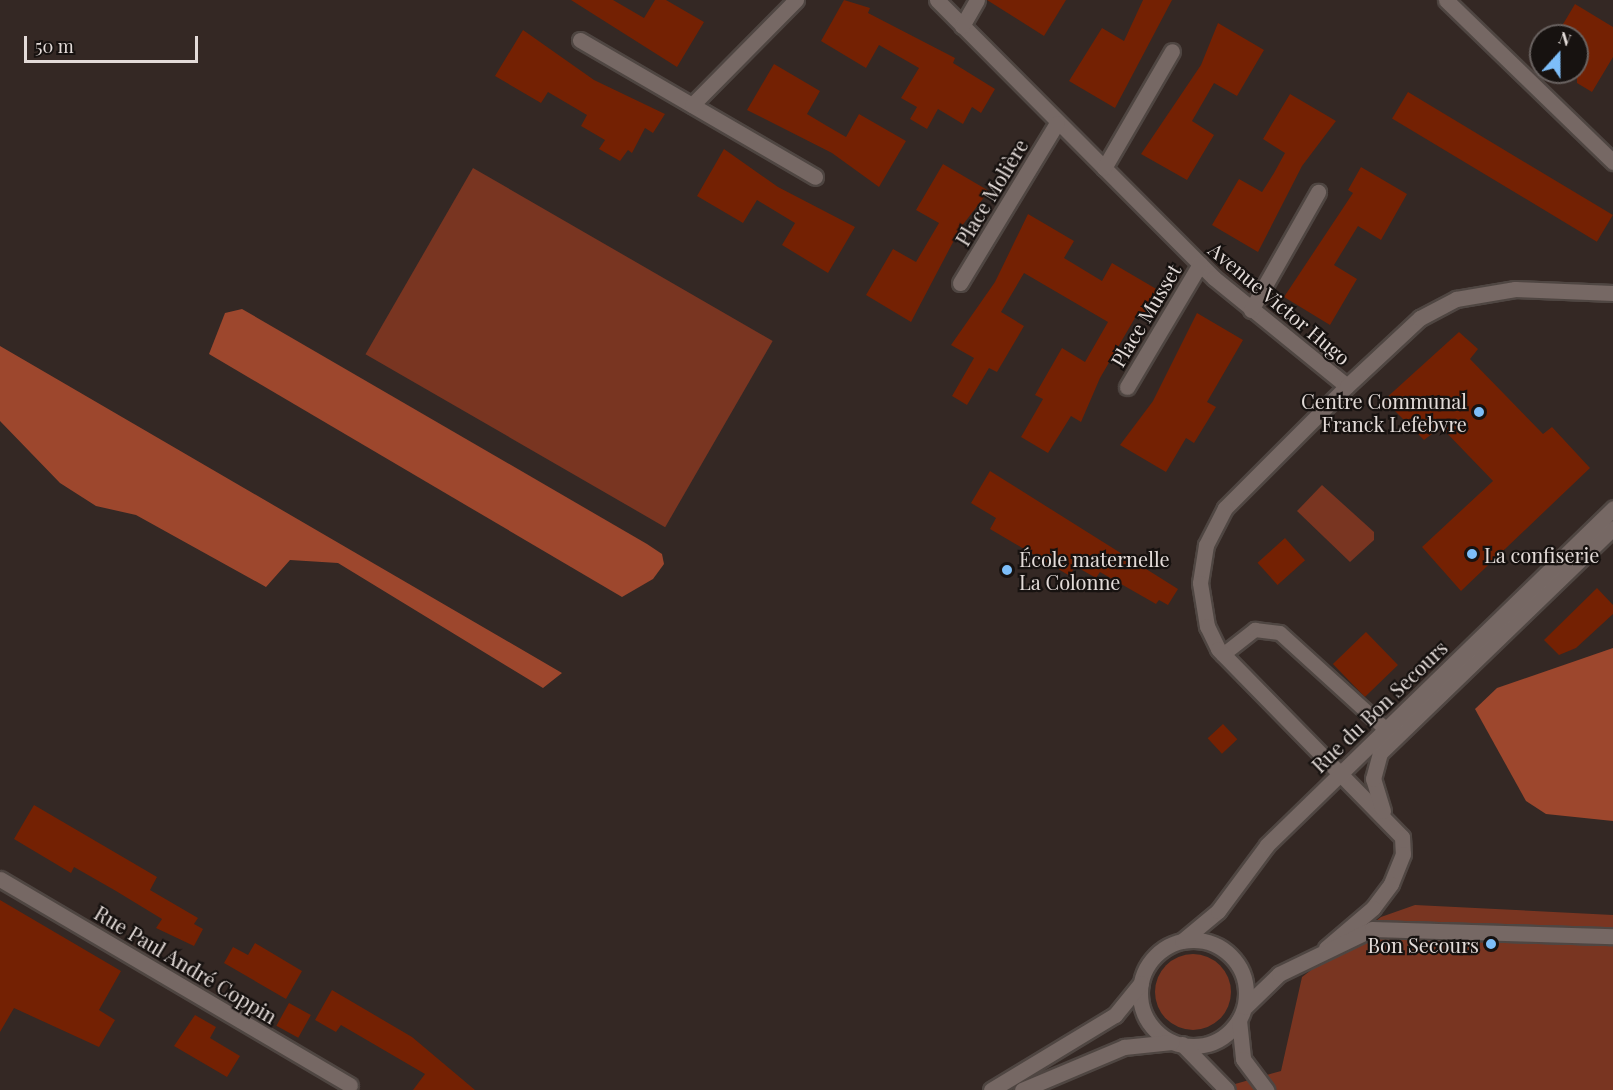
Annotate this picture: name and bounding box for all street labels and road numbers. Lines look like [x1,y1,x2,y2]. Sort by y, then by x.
street label: Place Molière [950,134,1032,250]
street label: Avenue Victor Hugo [1204,236,1356,370]
street label: Place Musset [1105,259,1185,371]
street label: Rue du Bon Secours [1306,635,1452,777]
street label: Rue Paul André Coppin [90,900,282,1028]

